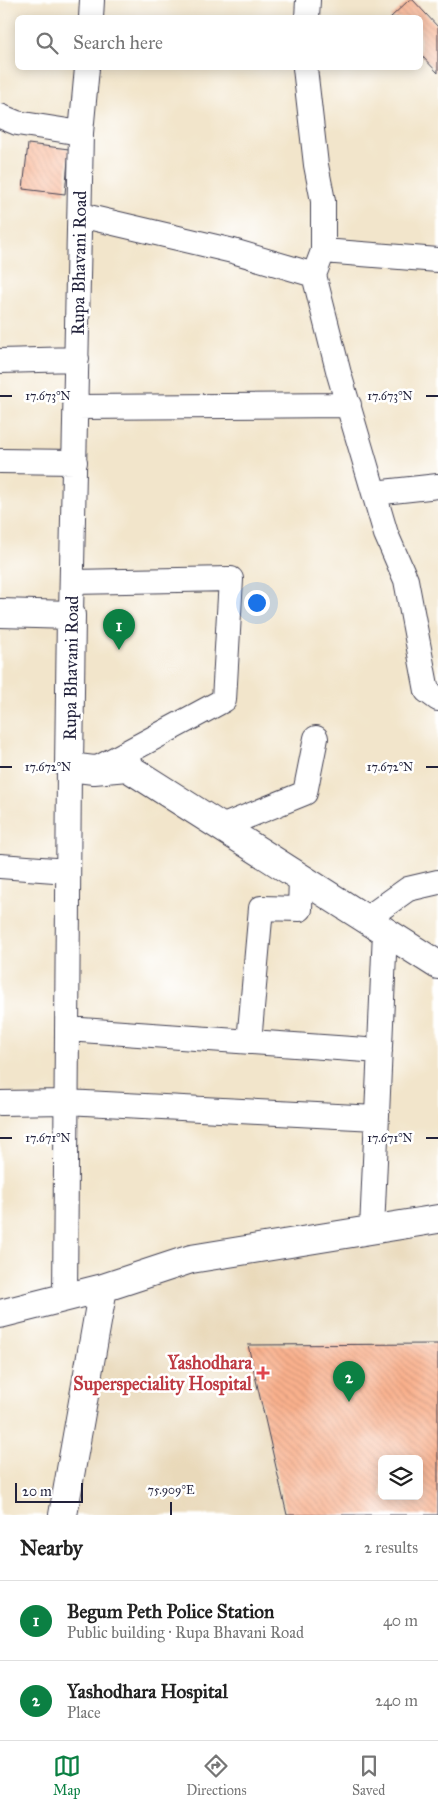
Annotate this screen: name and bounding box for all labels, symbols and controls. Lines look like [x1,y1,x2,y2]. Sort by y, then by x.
search box [15,15,423,70]
icon: search [33,29,61,57]
text: Search here [73,31,163,54]
street label: Rupa Bhavani Road [67,190,91,336]
text: 17.673°N [25,389,71,403]
text: 17.673°N [367,389,413,403]
your location [244,590,270,616]
street label: Rupa Bhavani Road [59,595,83,741]
pin: 1 [103,609,135,650]
text: 17.672°N [25,760,71,774]
text: 17.672°N [367,760,413,774]
text: 17.671°N [25,1131,71,1145]
text: 17.671°N [367,1131,413,1145]
place label: Yashodhara Superspeciality Hospital [73,1352,253,1396]
pin: 2 [333,1361,365,1402]
marker: Yashodhara Superspeciality Hospital [256,1366,270,1380]
map controls [378,1455,423,1500]
button: layers [378,1455,423,1500]
scale bar [15,1480,82,1503]
text: 20 m [22,1483,52,1500]
text: 75.909°E [148,1483,195,1497]
text: Nearby [20,1535,83,1561]
text: 2 results [364,1538,418,1557]
text: Begum Peth Police Station [67,1600,274,1623]
text: 1 [33,1611,39,1630]
text: 40 m [383,1611,418,1630]
text: Public building · Rupa Bhavani Road [67,1623,304,1642]
text: Yashodhara Hospital [67,1680,228,1703]
text: 2 [32,1691,40,1710]
text: 240 m [375,1691,418,1710]
text: Place [67,1703,101,1722]
tab: Map [53,1752,81,1799]
tab: Directions [186,1752,247,1799]
tab: Saved [352,1752,385,1799]

